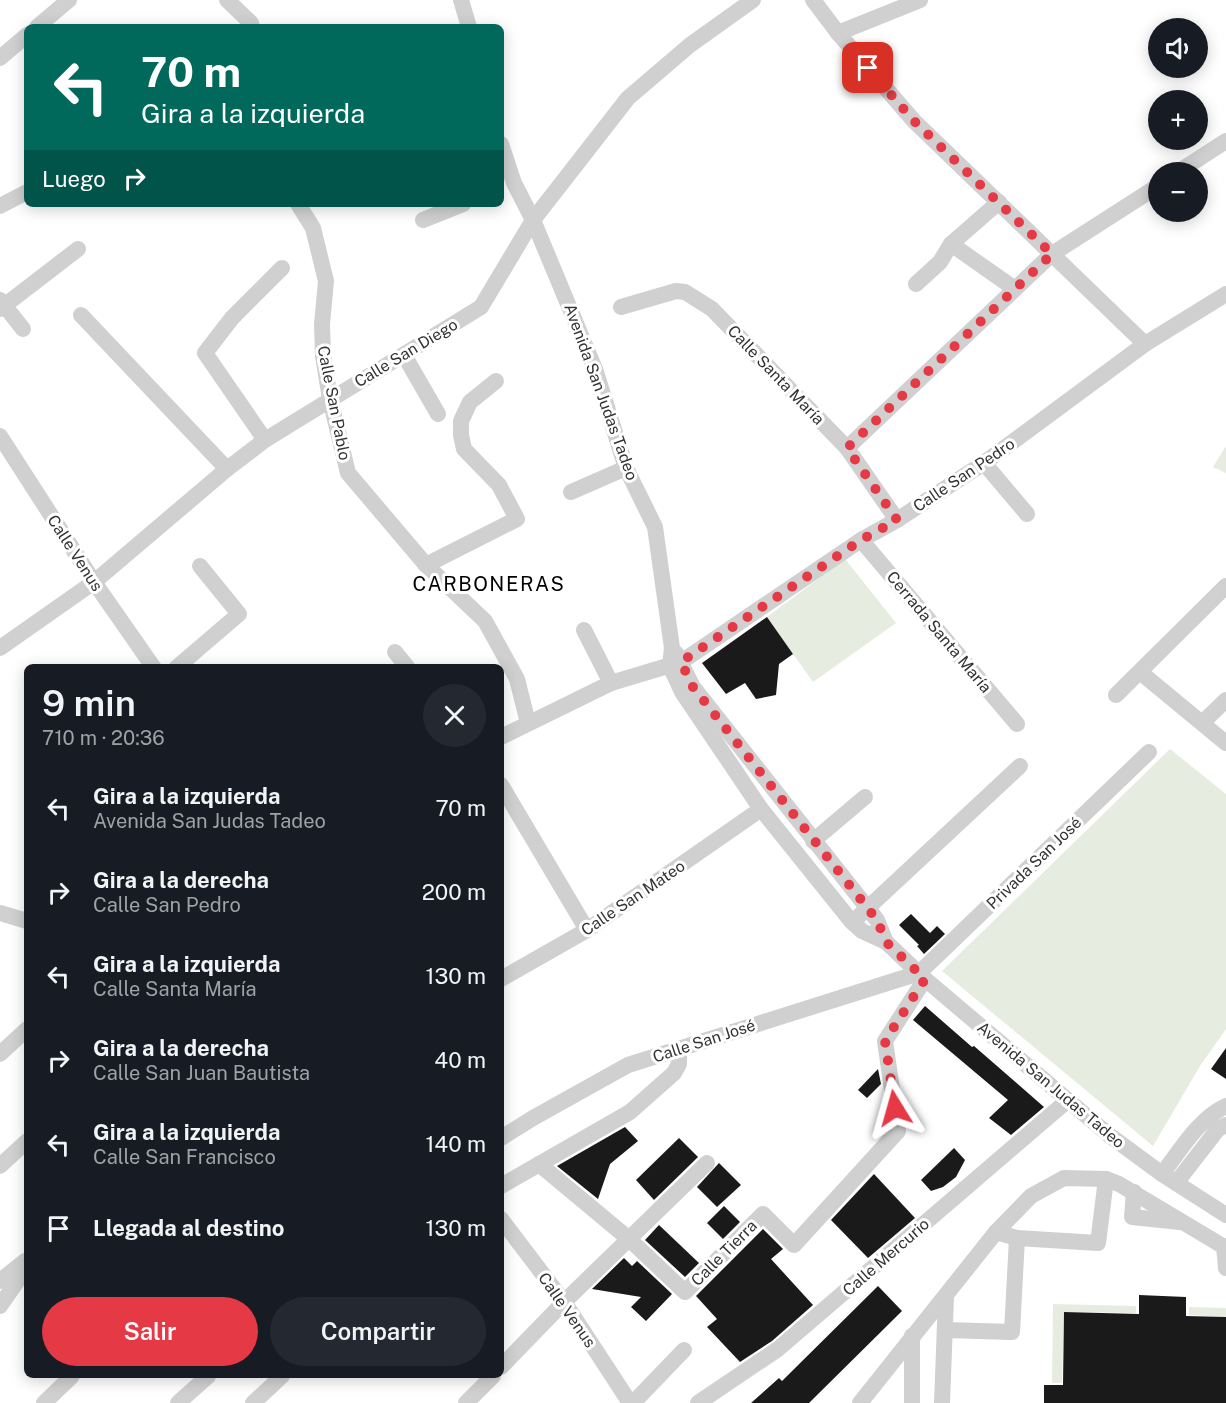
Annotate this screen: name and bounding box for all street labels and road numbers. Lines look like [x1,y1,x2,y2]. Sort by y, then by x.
street label: Avenida San Judas Tadeo [560,301,642,483]
street label: Calle San Diego [351,315,461,391]
street label: Calle Santa María [724,321,828,429]
street label: Calle San Pablo [314,344,354,462]
street label: Calle San Pedro [910,434,1018,516]
street label: Calle Venus [43,511,107,595]
street label: Cerrada Santa María [883,567,995,697]
street label: Privada San José [983,813,1085,913]
street label: Calle San Mateo [578,856,688,940]
street label: Calle San José [650,1015,758,1067]
street label: Avenida San Judas Tadeo [974,1018,1128,1152]
street label: Calle Mercurio [839,1214,933,1300]
street label: Calle Tierra [687,1216,761,1290]
street label: Calle Venus [534,1269,600,1351]

